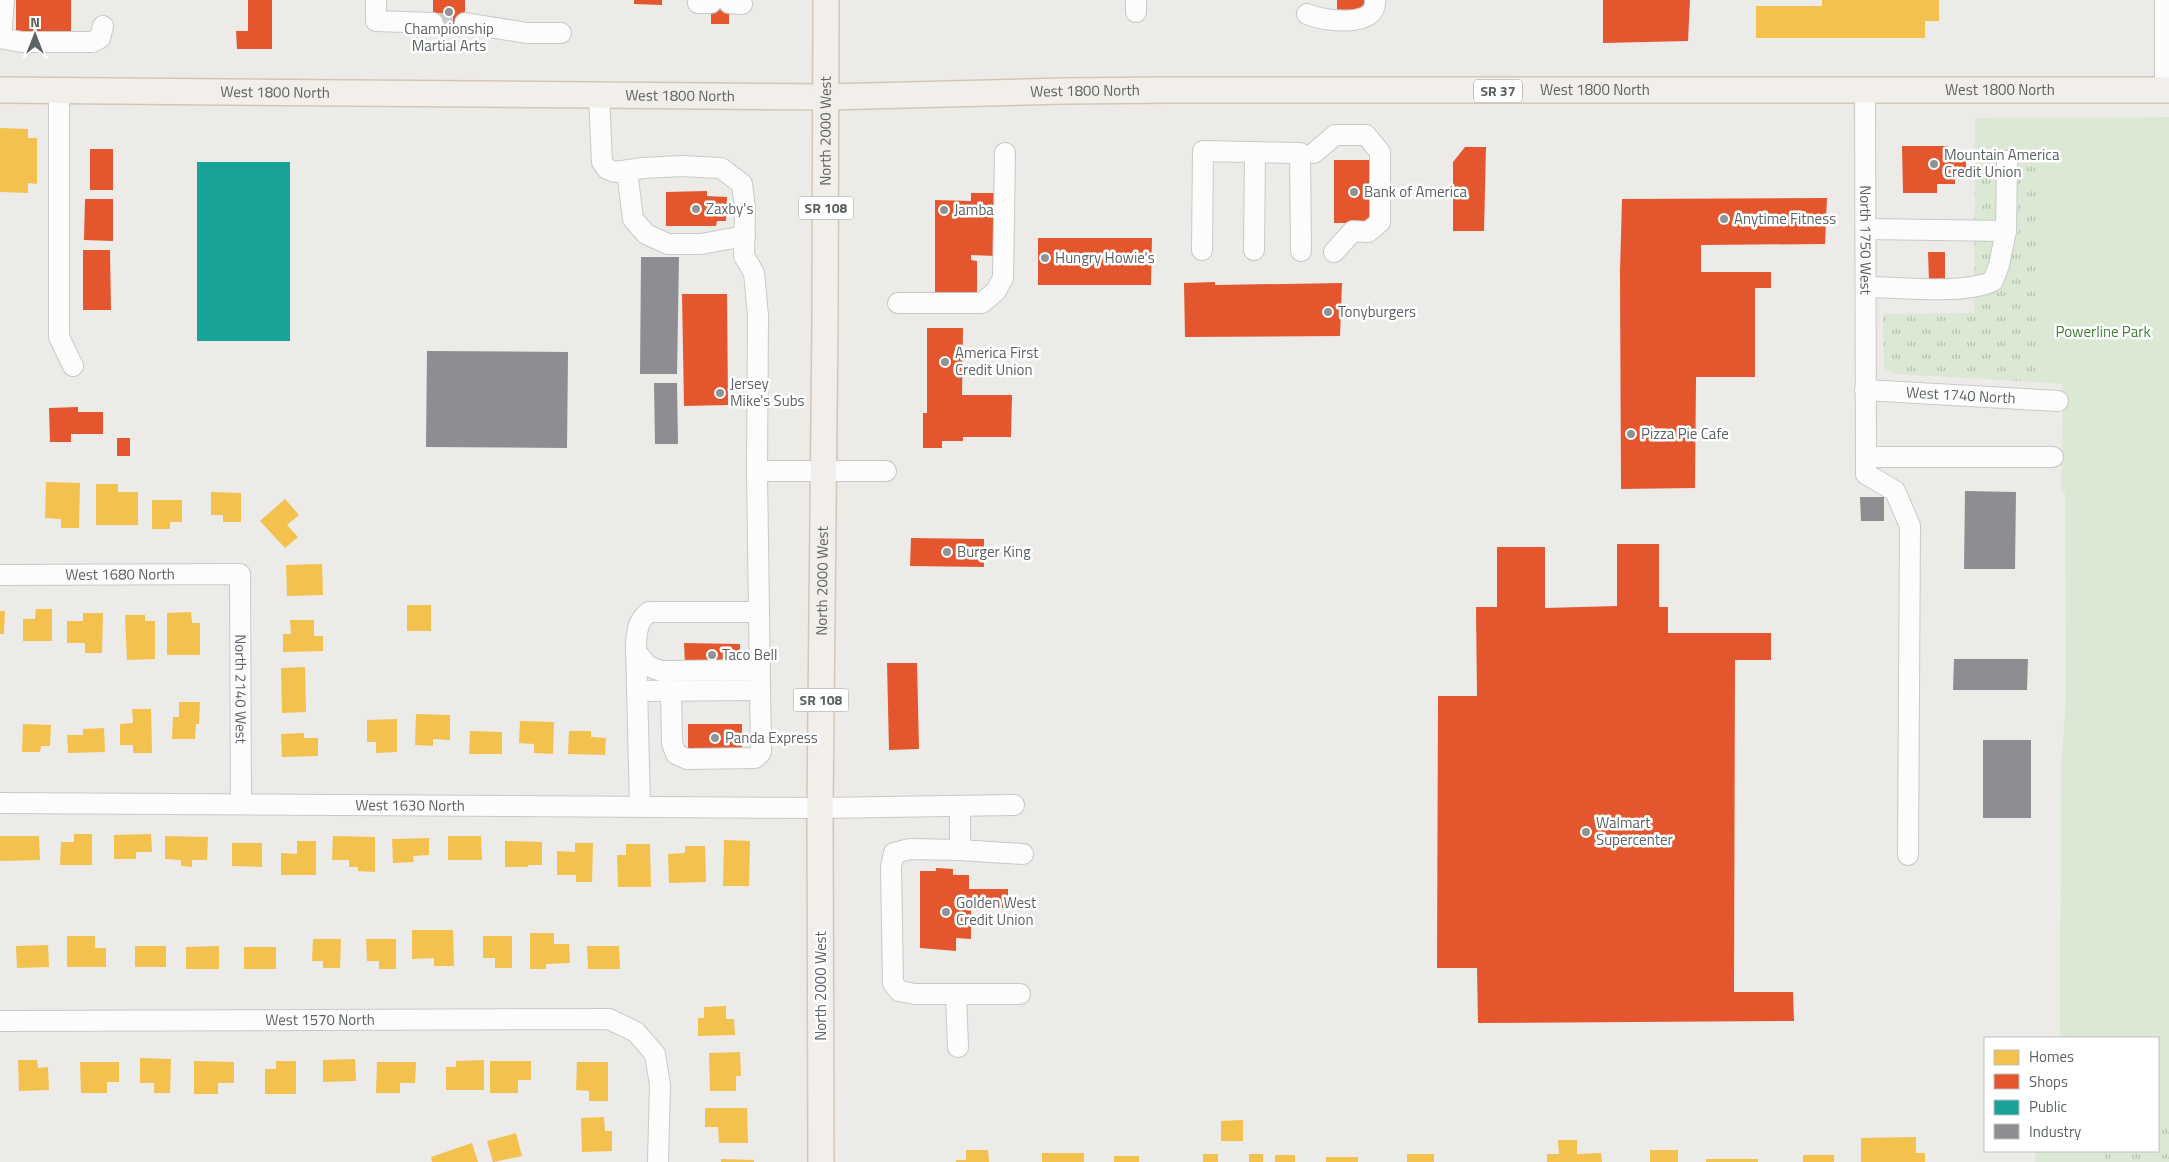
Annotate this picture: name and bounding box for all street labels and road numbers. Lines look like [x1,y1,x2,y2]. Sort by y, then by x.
street label: North 2000 West [813,75,837,186]
street label: West 1800 North [1030,78,1140,103]
street label: West 1800 North [1540,78,1650,101]
street label: West 1800 North [1945,78,2055,101]
street label: West 1800 North [220,80,330,104]
road number: SR 37 [1474,80,1522,102]
street label: West 1800 North [625,83,735,107]
street label: North 1750 West [1854,185,1878,296]
road number: SR 108 [798,197,854,220]
street label: West 1740 North [1906,380,2016,410]
street label: North 2000 West [810,525,834,636]
street label: West 1680 North [65,562,175,586]
street label: North 2140 West [229,634,253,745]
road number: SR 108 [794,688,848,712]
street label: West 1630 North [355,793,465,817]
street label: North 2000 West [809,931,832,1041]
street label: West 1570 North [265,1008,375,1031]

